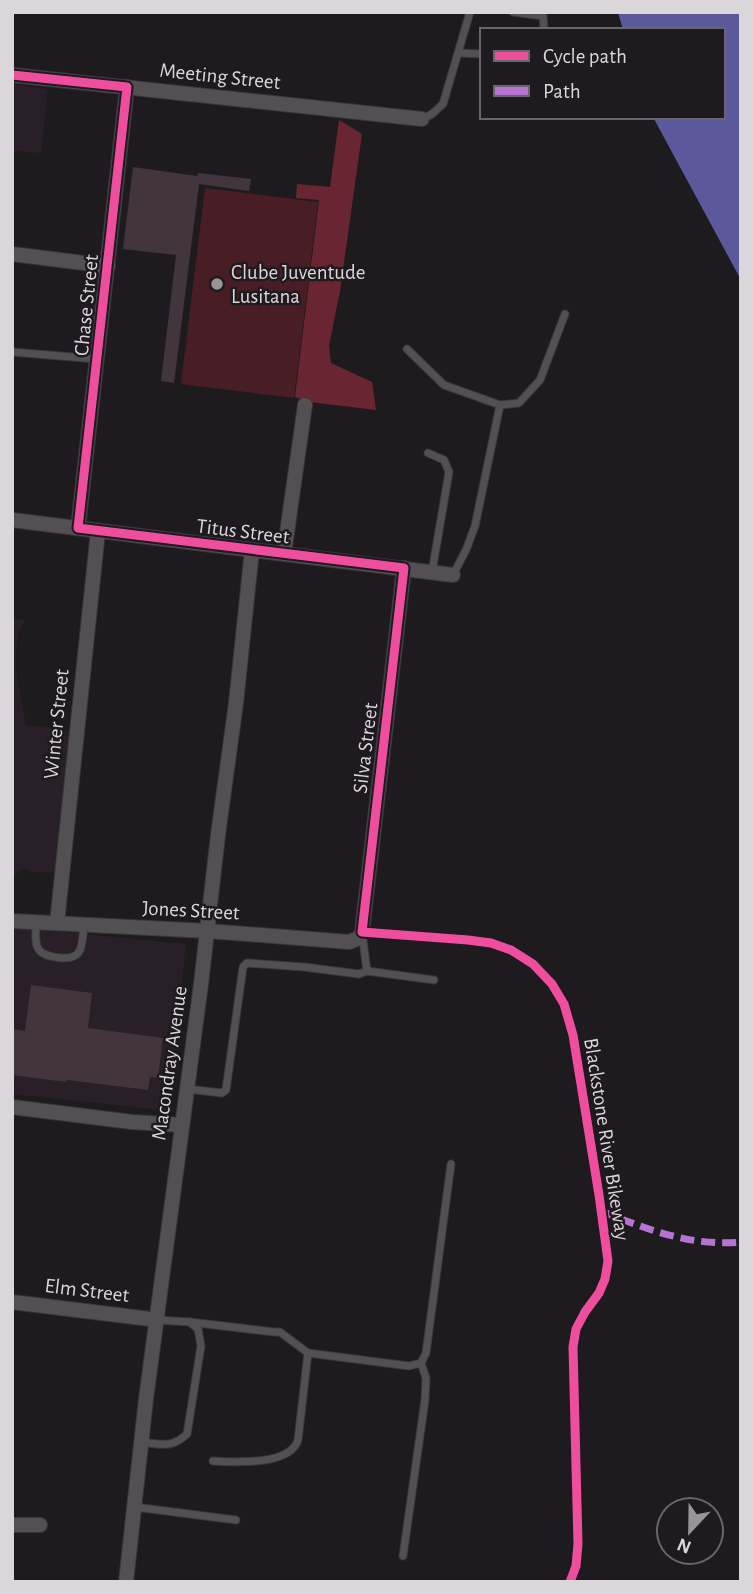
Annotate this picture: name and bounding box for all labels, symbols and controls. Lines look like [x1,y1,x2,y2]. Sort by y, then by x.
legend [480,28,725,119]
text: Cycle path [543,46,627,67]
street label: Meeting Street [159,60,282,93]
text: Path [543,81,581,102]
street label: Chase Street [71,253,102,357]
place label: Clube Juventude Lusitana [231,262,366,307]
marker: Clube Juventude Lusitana [209,276,225,292]
street label: Titus Street [195,515,291,548]
street label: Winter Street [40,668,73,780]
street label: Silva Street [350,701,382,795]
street label: Jones Street [142,897,240,924]
street label: Macondray Avenue [148,985,191,1142]
street label: Blackstone River Bikeway [580,1036,633,1242]
street label: Elm Street [43,1275,131,1306]
north arrow [655,1496,725,1566]
text: N [675,1534,694,1557]

